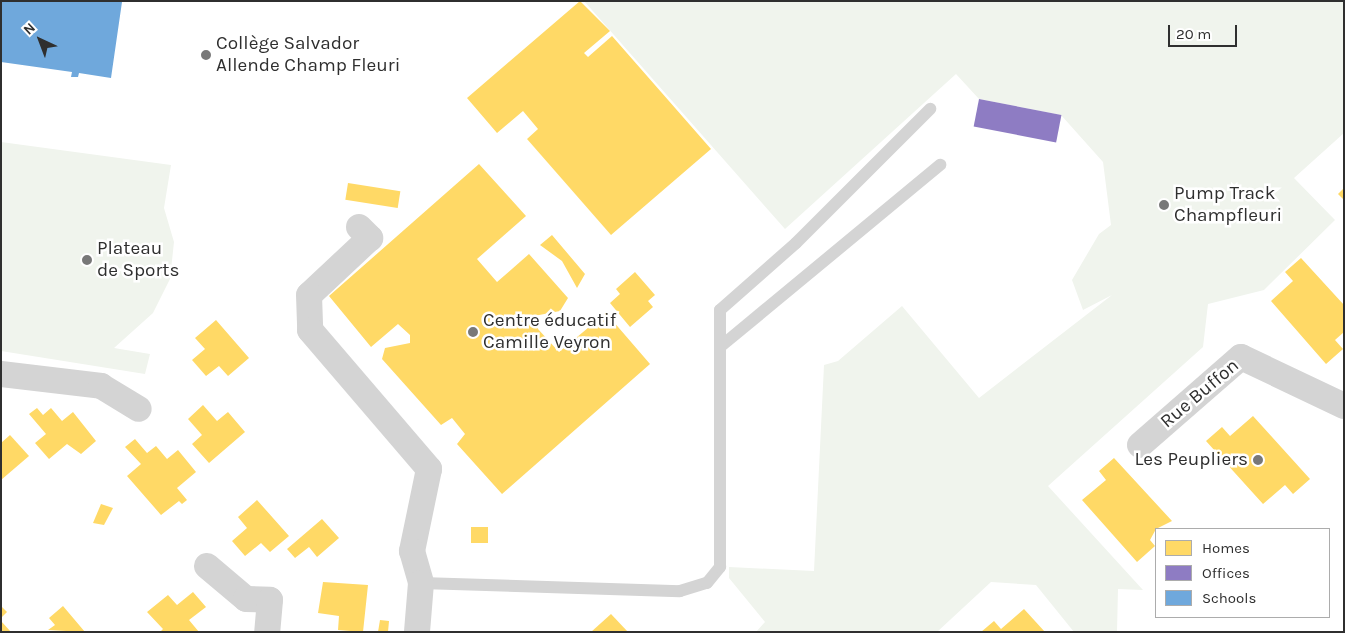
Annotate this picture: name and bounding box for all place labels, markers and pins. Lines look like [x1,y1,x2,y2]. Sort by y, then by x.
place label: Collège Salvador Allende Champ Fleuri [216,33,400,77]
marker: Collège Salvador Allende Champ Fleuri [200,49,212,61]
place label: Pump Track Champfleuri [1174,183,1282,227]
marker: Pump Track Champfleuri [1158,199,1170,211]
place label: Plateau de Sports [97,238,179,282]
marker: Plateau de Sports [81,254,93,266]
place label: Centre éducatif Camille Veyron [483,310,616,354]
marker: Centre éducatif Camille Veyron [467,326,479,338]
place label: Les Peupliers [1134,449,1248,471]
marker: Les Peupliers [1252,454,1264,466]

